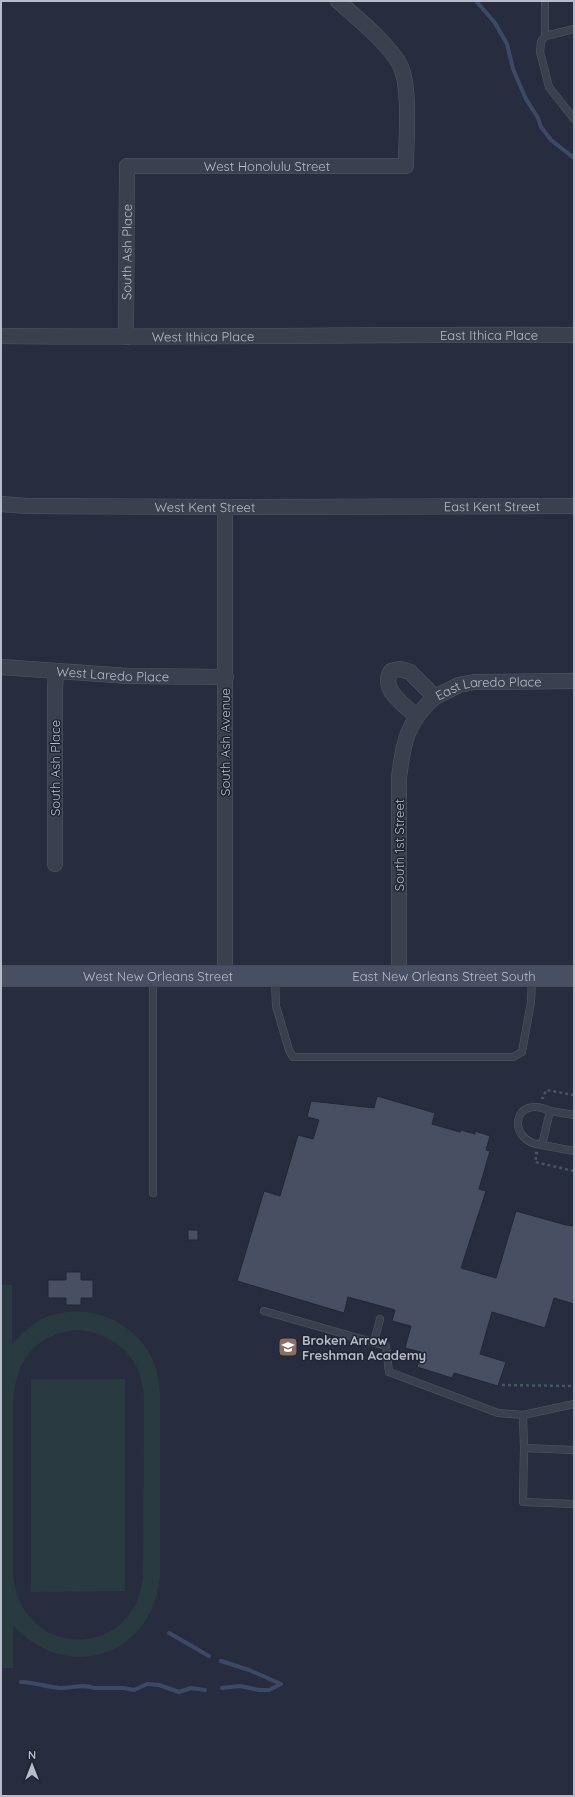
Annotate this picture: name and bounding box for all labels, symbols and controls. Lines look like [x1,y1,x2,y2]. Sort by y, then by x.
street label: West Honolulu Street [204,158,330,174]
street label: South Ash Place [118,204,135,300]
street label: East Ithica Place [440,327,538,343]
street label: West Ithica Place [152,328,254,345]
street label: East Kent Street [444,498,540,514]
street label: West Kent Street [154,499,255,515]
street label: West Laredo Place [56,663,169,684]
street label: East Laredo Place [433,673,542,704]
street label: South Ash Avenue [217,688,233,796]
street label: South Ash Place [47,720,63,816]
street label: South 1st Street [391,799,407,891]
street label: West New Orleans Street [83,968,233,984]
street label: East New Orleans Street South [352,968,536,984]
place label: Broken Arrow Freshman Academy [302,1332,426,1363]
school or university icon: Broken Arrow Freshman Academy [277,1336,299,1358]
north arrow [12,1745,52,1785]
text: N [28,1748,36,1762]

